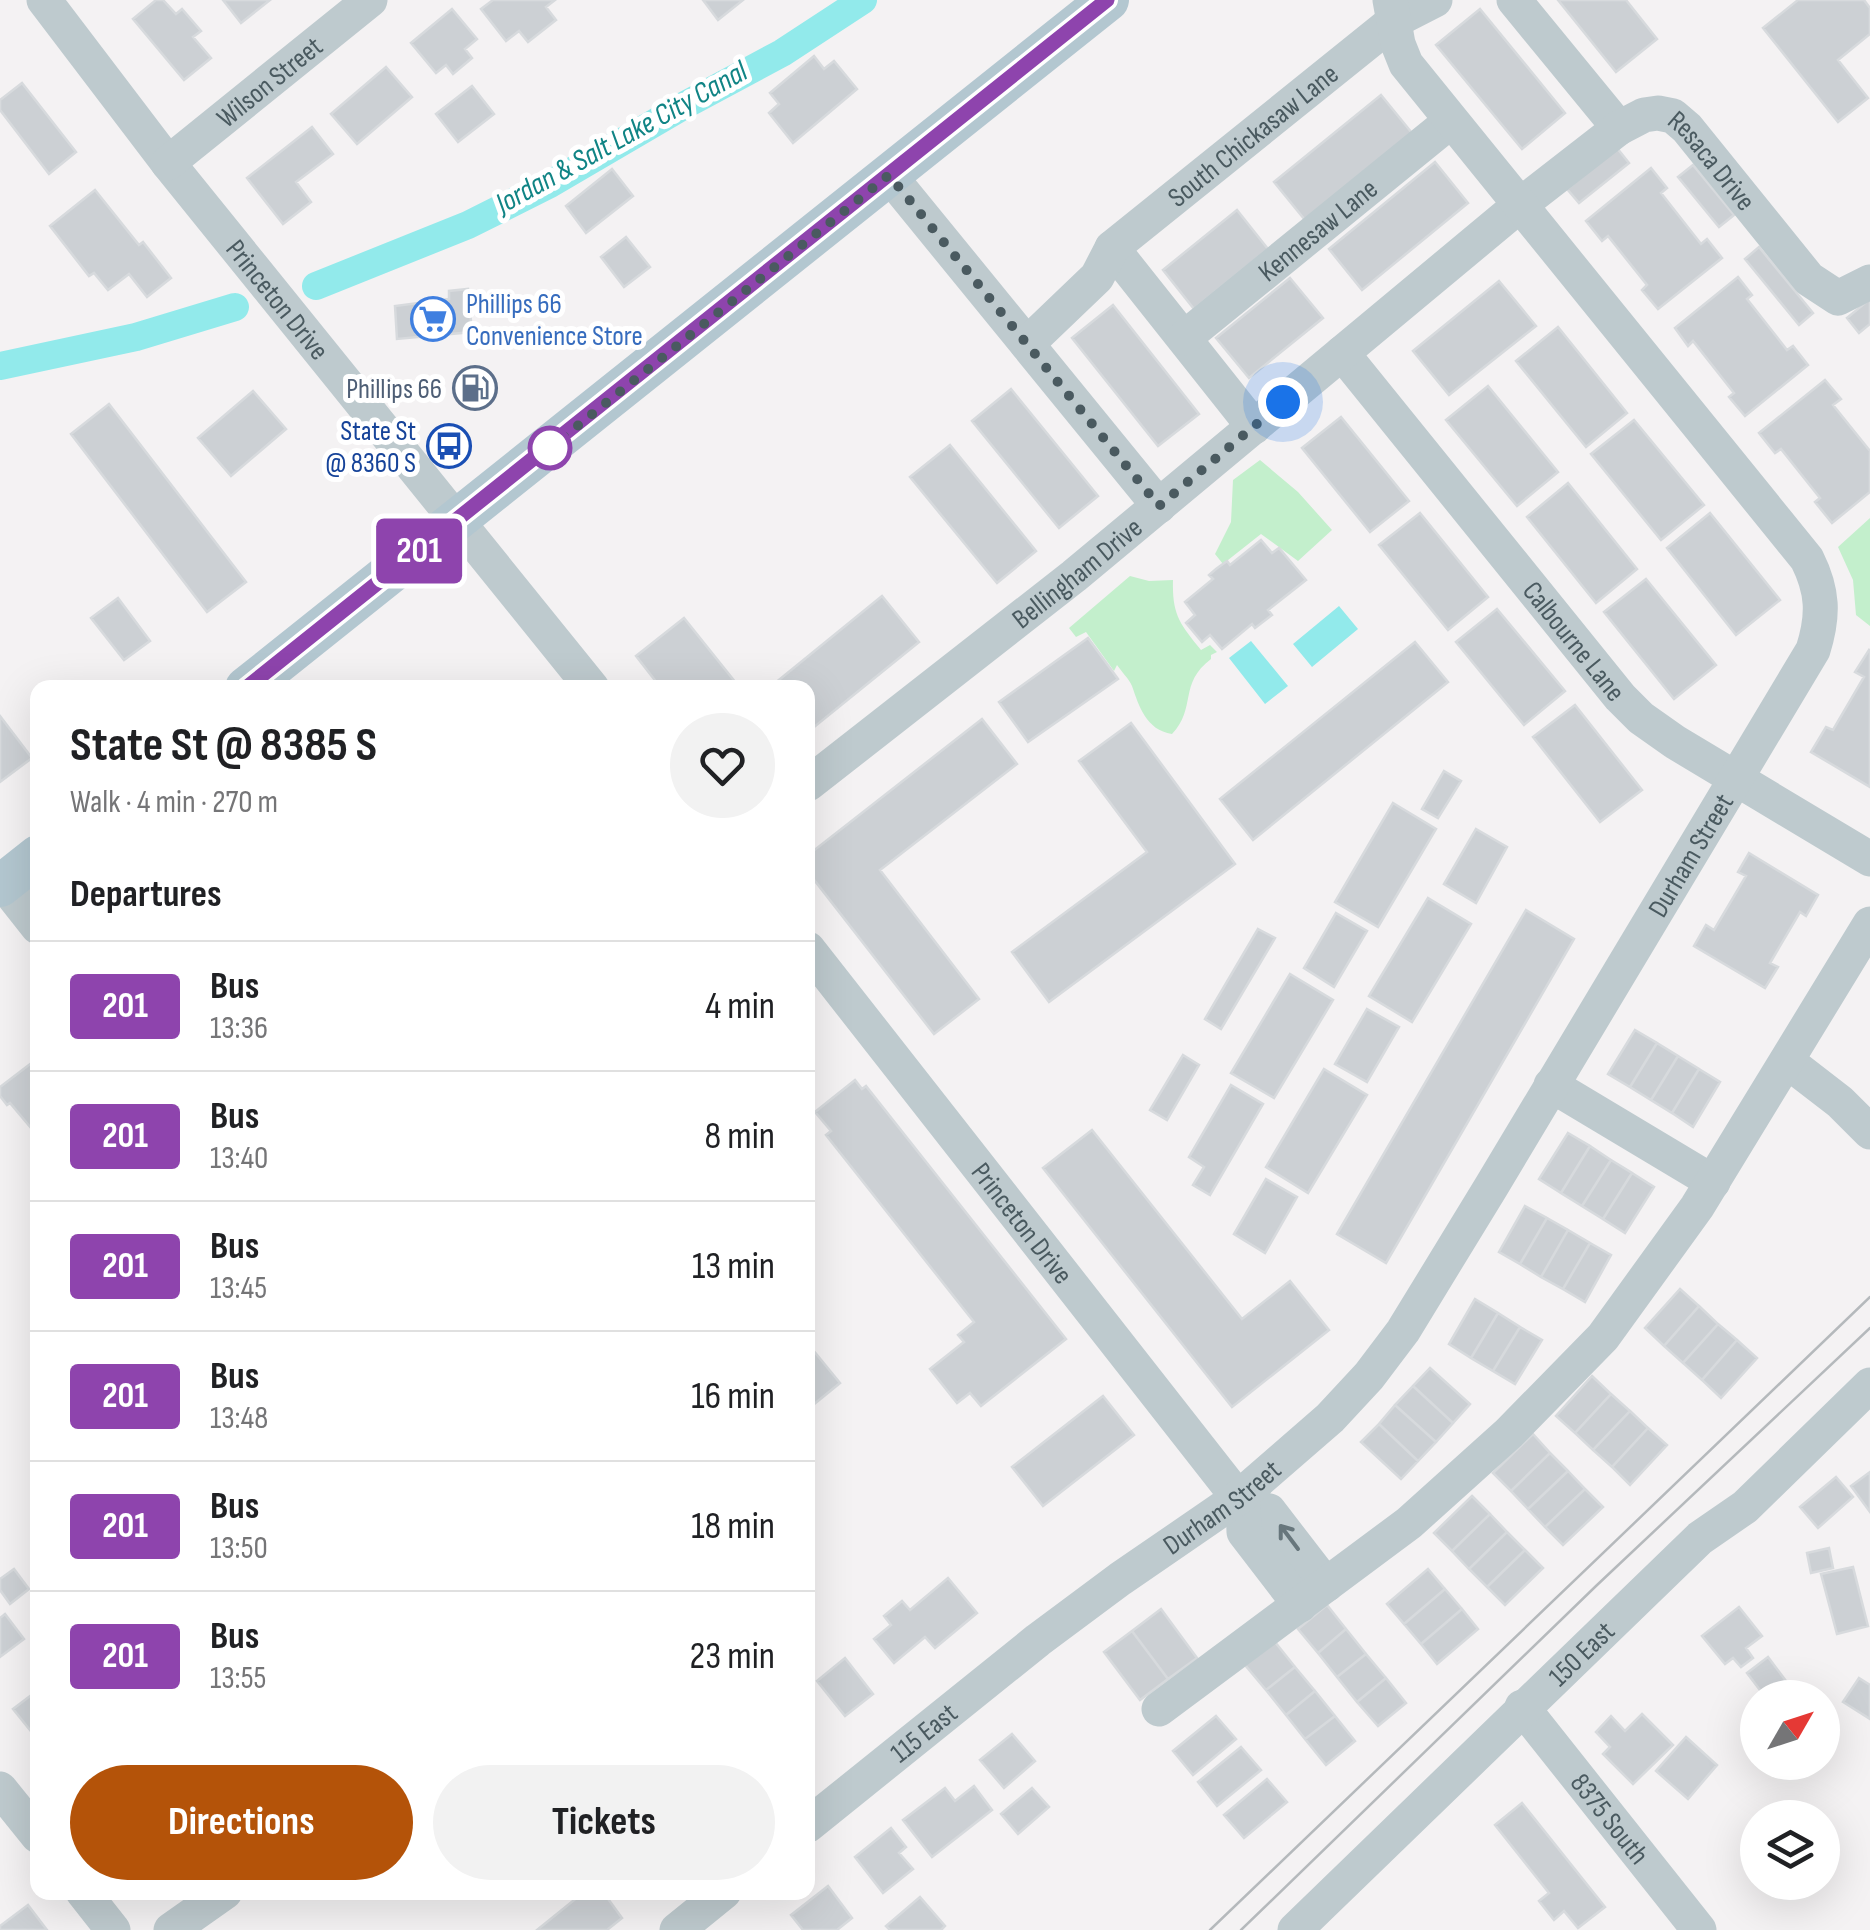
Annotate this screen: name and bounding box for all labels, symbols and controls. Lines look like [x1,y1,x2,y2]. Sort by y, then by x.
street label: Wilson Street [211,30,329,135]
water label: Jordan & Salt Lake City Canal [488,53,755,223]
street label: South Chickasaw Lane [1162,58,1345,214]
street label: Resaca Drive [1661,104,1762,218]
street label: Kennesaw Lane [1252,173,1385,289]
street label: Princeton Drive [219,234,335,367]
place label: Phillips 66 Convenience Store [466,288,643,353]
supermarket icon: Phillips 66 Convenience Store [410,296,456,342]
fuel station icon: Phillips 66 [452,365,498,411]
place label: Phillips 66 [346,373,442,406]
your location [1258,377,1308,427]
place label: State St @ 8360 S [325,415,416,480]
bus stop icon: State St @ 8360 S [426,423,472,469]
unlabelled marker [529,427,571,469]
street label: Bellingham Drive [1006,511,1149,636]
line badge: 201 [362,518,476,584]
text: 201 [396,530,442,573]
street label: Calbourne Lane [1515,575,1632,708]
button: heart [670,713,775,818]
text: State St @ 8385 S [70,717,377,774]
text: Walk · 4 min · 270 m [70,783,278,822]
street label: Durham Street [1642,788,1741,923]
text: Departures [70,872,222,917]
text: Bus [210,964,259,1009]
text: 4 min [705,984,775,1029]
text: 201 [102,985,148,1028]
text: 13:36 [210,1009,268,1048]
text: Bus [210,1094,259,1139]
text: 8 min [705,1114,775,1159]
text: 201 [102,1115,148,1158]
text: 13:40 [210,1139,268,1178]
street label: Princeton Drive [964,1157,1079,1291]
text: Bus [210,1224,259,1269]
text: 13 min [692,1244,775,1289]
text: 201 [102,1245,148,1288]
text: 13:45 [210,1269,267,1308]
text: Bus [210,1354,259,1399]
text: 16 min [691,1374,775,1419]
text: 201 [102,1375,148,1418]
text: 13:48 [210,1399,268,1438]
street label: Durham Street [1157,1454,1288,1562]
text: Bus [210,1484,259,1529]
text: 18 min [691,1504,775,1549]
text: 201 [102,1505,148,1548]
one-way arrow [1279,1524,1300,1551]
text: 13:50 [210,1529,268,1568]
text: Bus [210,1614,259,1659]
street label: 150 East [1542,1615,1622,1693]
text: 23 min [690,1634,775,1679]
text: 201 [102,1635,148,1678]
text: 13:55 [210,1659,266,1698]
north arrow [1740,1680,1840,1780]
map controls [1740,1680,1840,1900]
street label: 115 East [884,1697,964,1770]
button: Directions [70,1765,413,1880]
button: Tickets [433,1765,775,1880]
street label: 8375 South [1563,1767,1655,1871]
button: layers [1740,1800,1840,1900]

